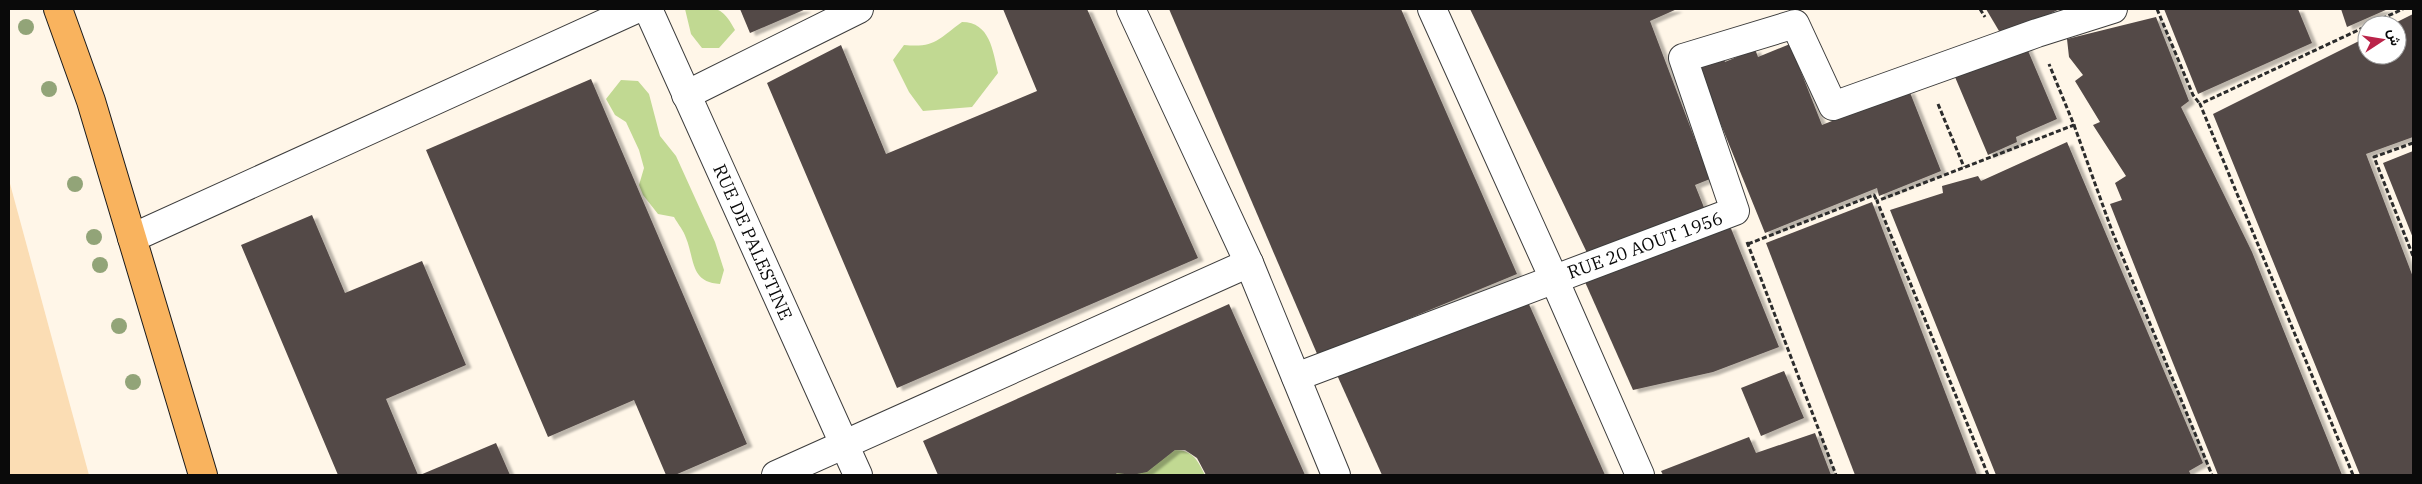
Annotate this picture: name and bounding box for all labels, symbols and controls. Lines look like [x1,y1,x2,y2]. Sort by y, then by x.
north arrow [2357,15,2407,65]
text: ش [2384,27,2405,48]
street label: RUE DE PALESTINE [708,161,798,323]
street label: RUE 20 AOUT 1956 [1564,206,1726,284]

